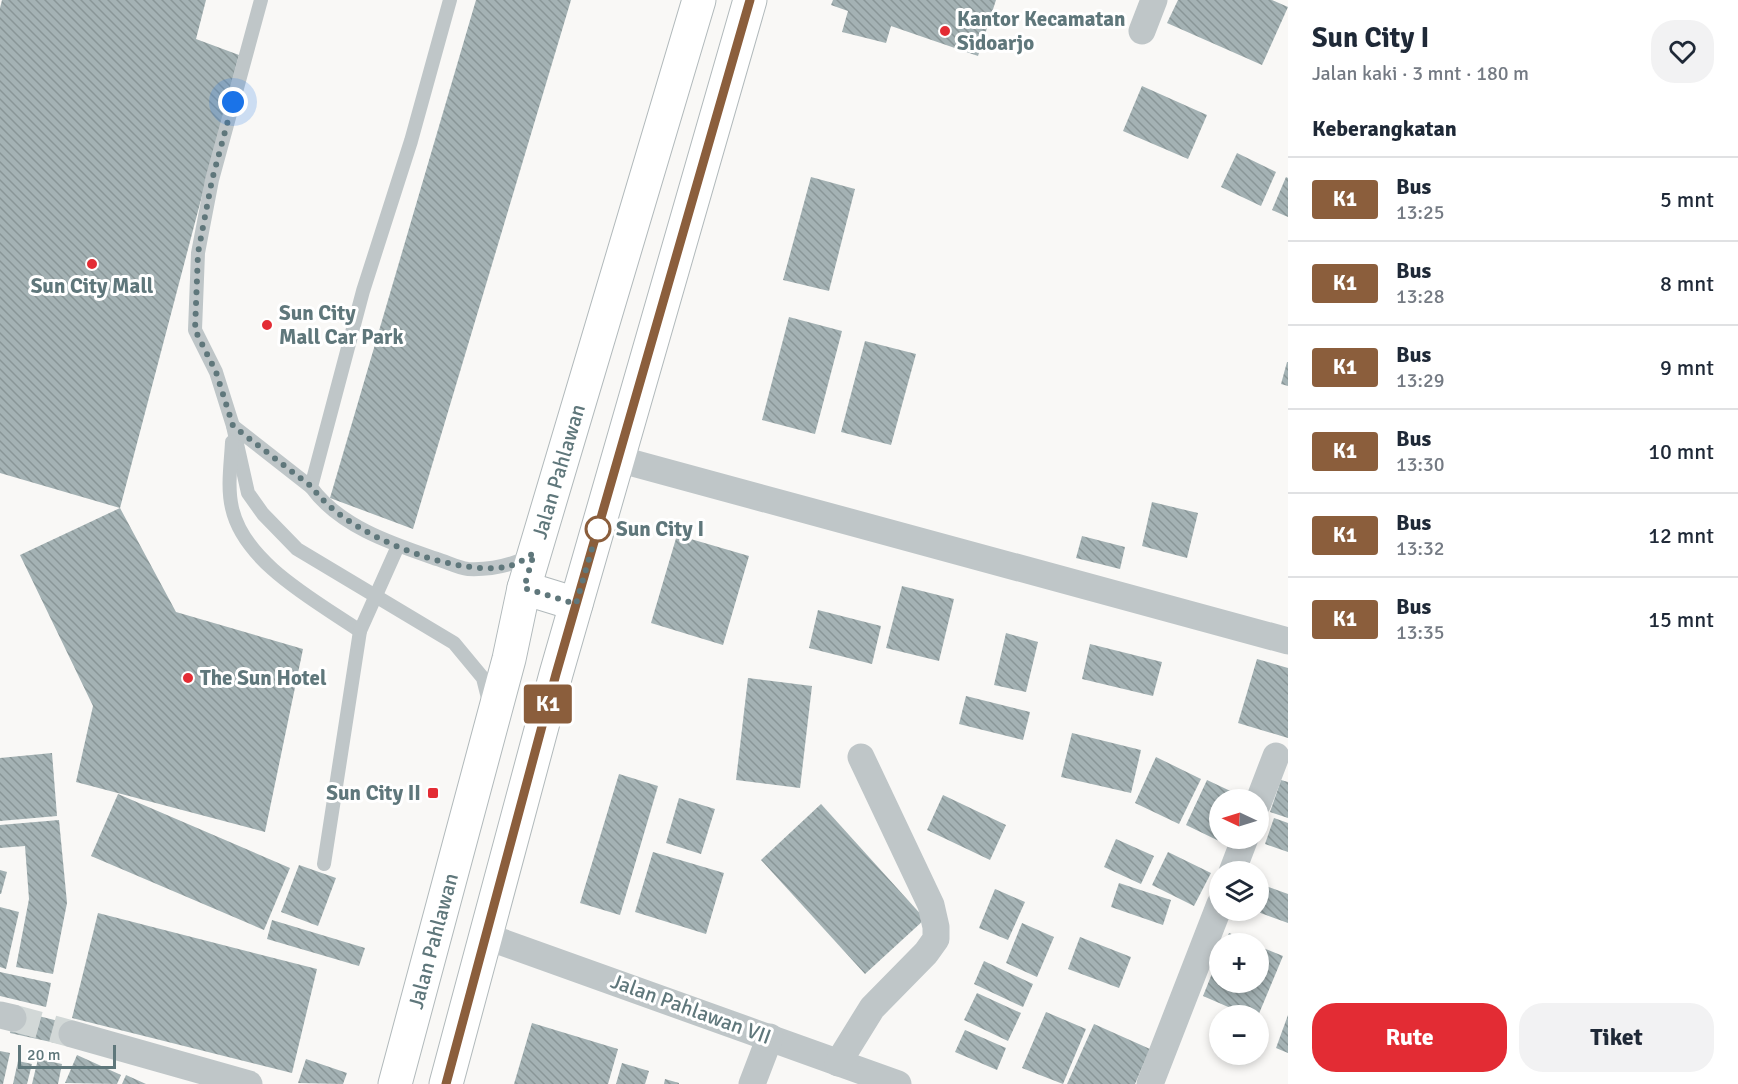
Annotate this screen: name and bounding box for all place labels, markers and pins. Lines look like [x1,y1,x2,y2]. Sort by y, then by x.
place label: Kantor Kecamatan Sidoarjo [957,6,1126,56]
marker: Kantor Kecamatan Sidoarjo [938,24,952,38]
marker: Sun City Mall [85,257,99,271]
place label: Sun City Mall [31,273,154,299]
place label: Sun City Mall Car Park [279,300,403,350]
marker: Sun City Mall Car Park [260,318,274,332]
marker: Sun City I [585,516,611,542]
place label: Sun City I [616,516,704,542]
place label: The Sun Hotel [200,665,327,691]
marker: The Sun Hotel [181,671,195,685]
place label: Sun City II [326,780,421,806]
marker: Sun City II [426,786,440,800]

